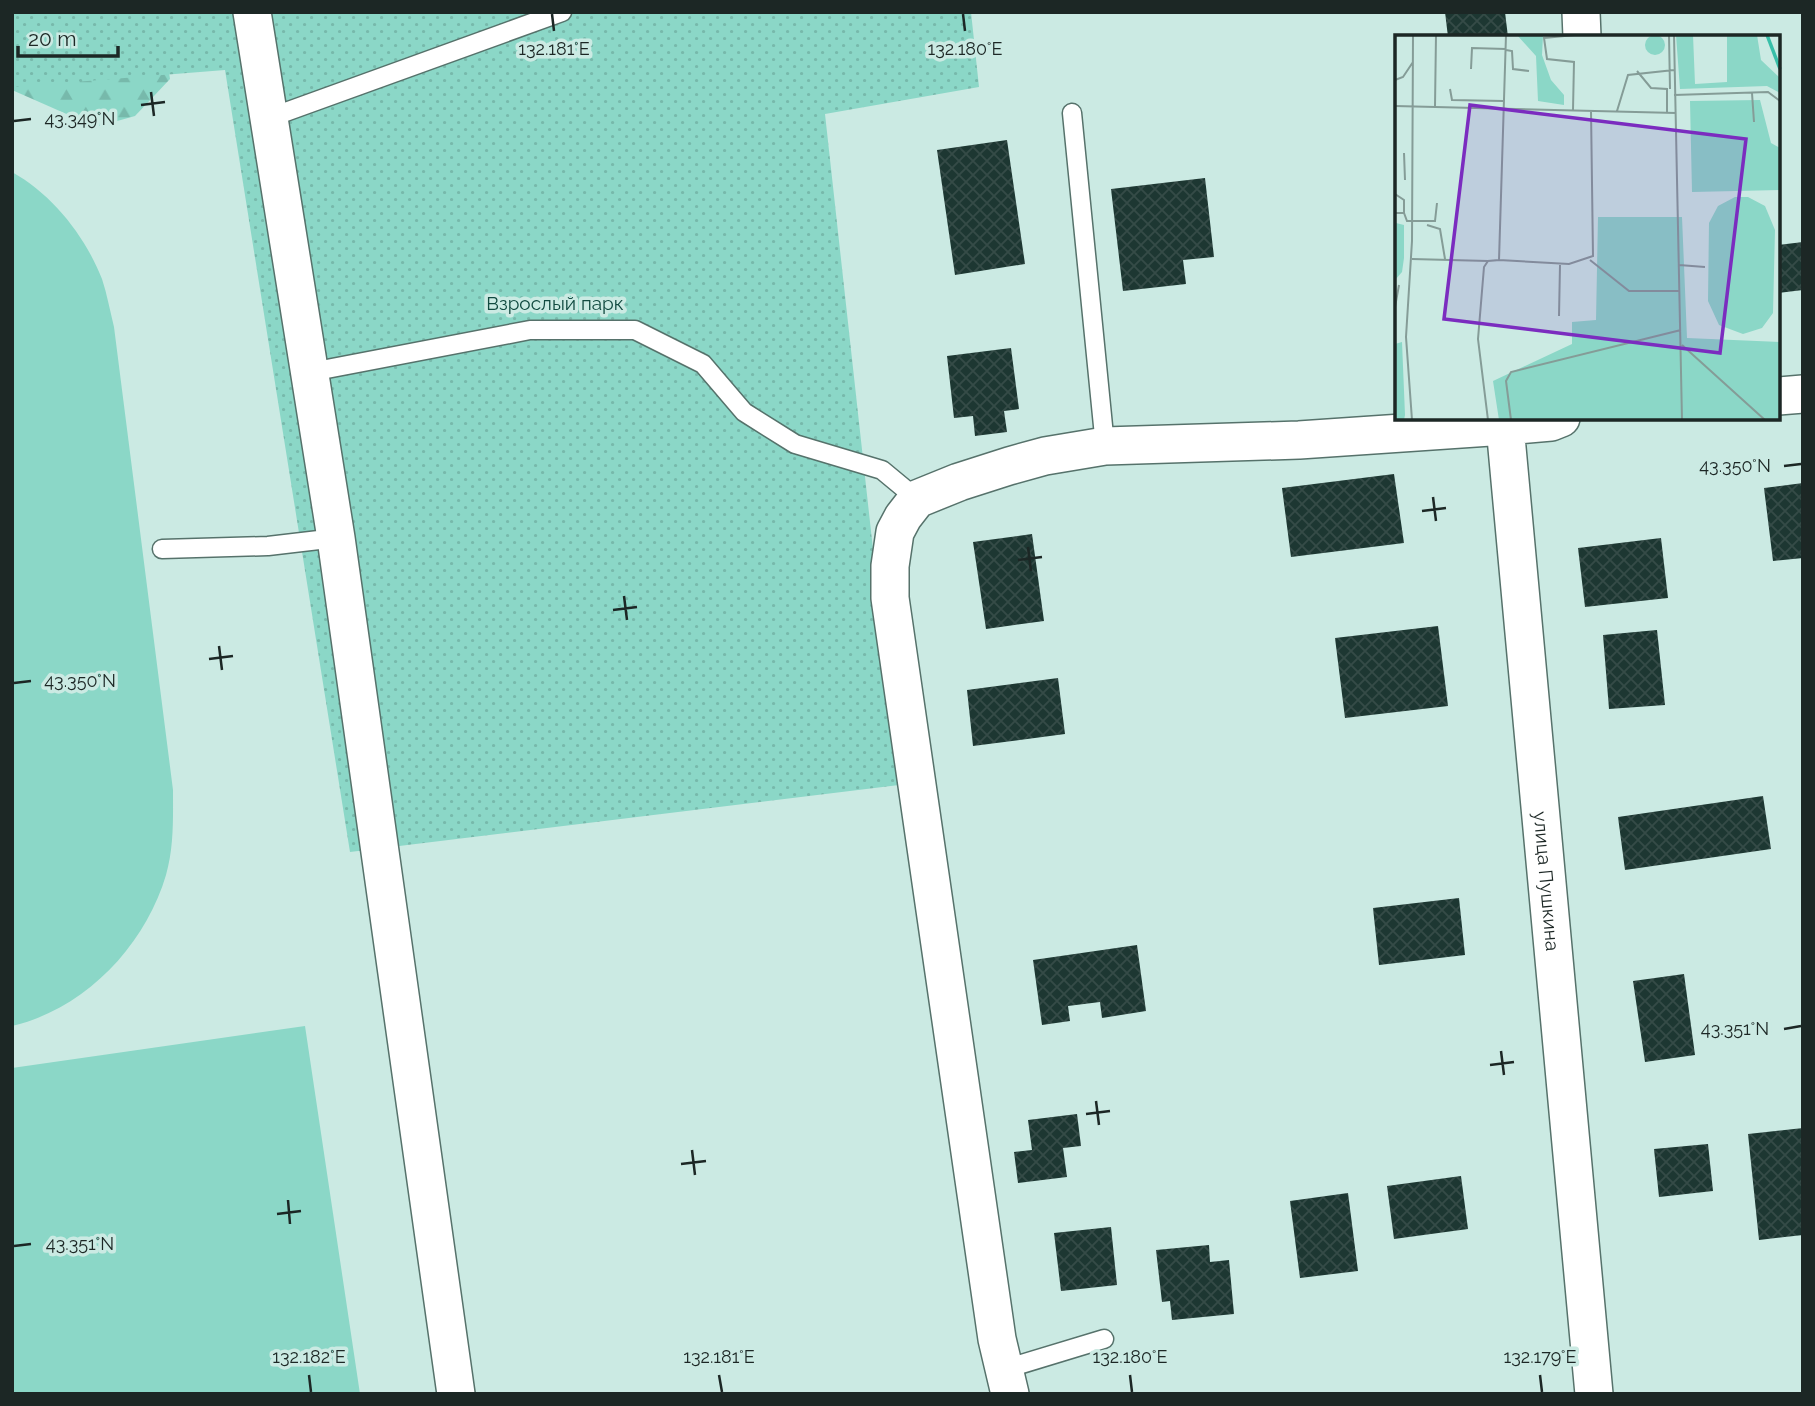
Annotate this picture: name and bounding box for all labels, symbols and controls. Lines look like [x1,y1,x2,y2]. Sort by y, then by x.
scale bar [18,14,117,58]
text: 20 m [28,26,76,51]
inset map [1395,35,1780,420]
text: 132.181°E [518,38,590,59]
text: 132.180°E [928,38,1002,59]
text: 43.349°N [45,108,115,129]
park label: Взрослый парк [486,292,624,314]
text: 43.350°N [1699,455,1771,476]
text: 43.350°N [44,670,116,691]
street label: улица Пушкина [1529,810,1564,952]
text: 43.351°N [1701,1018,1769,1039]
text: 43.351°N [46,1233,114,1254]
text: 132.182°E [272,1346,346,1367]
text: 132.181°E [683,1346,755,1367]
text: 132.180°E [1093,1346,1167,1367]
text: 132.179°E [1504,1346,1577,1367]

